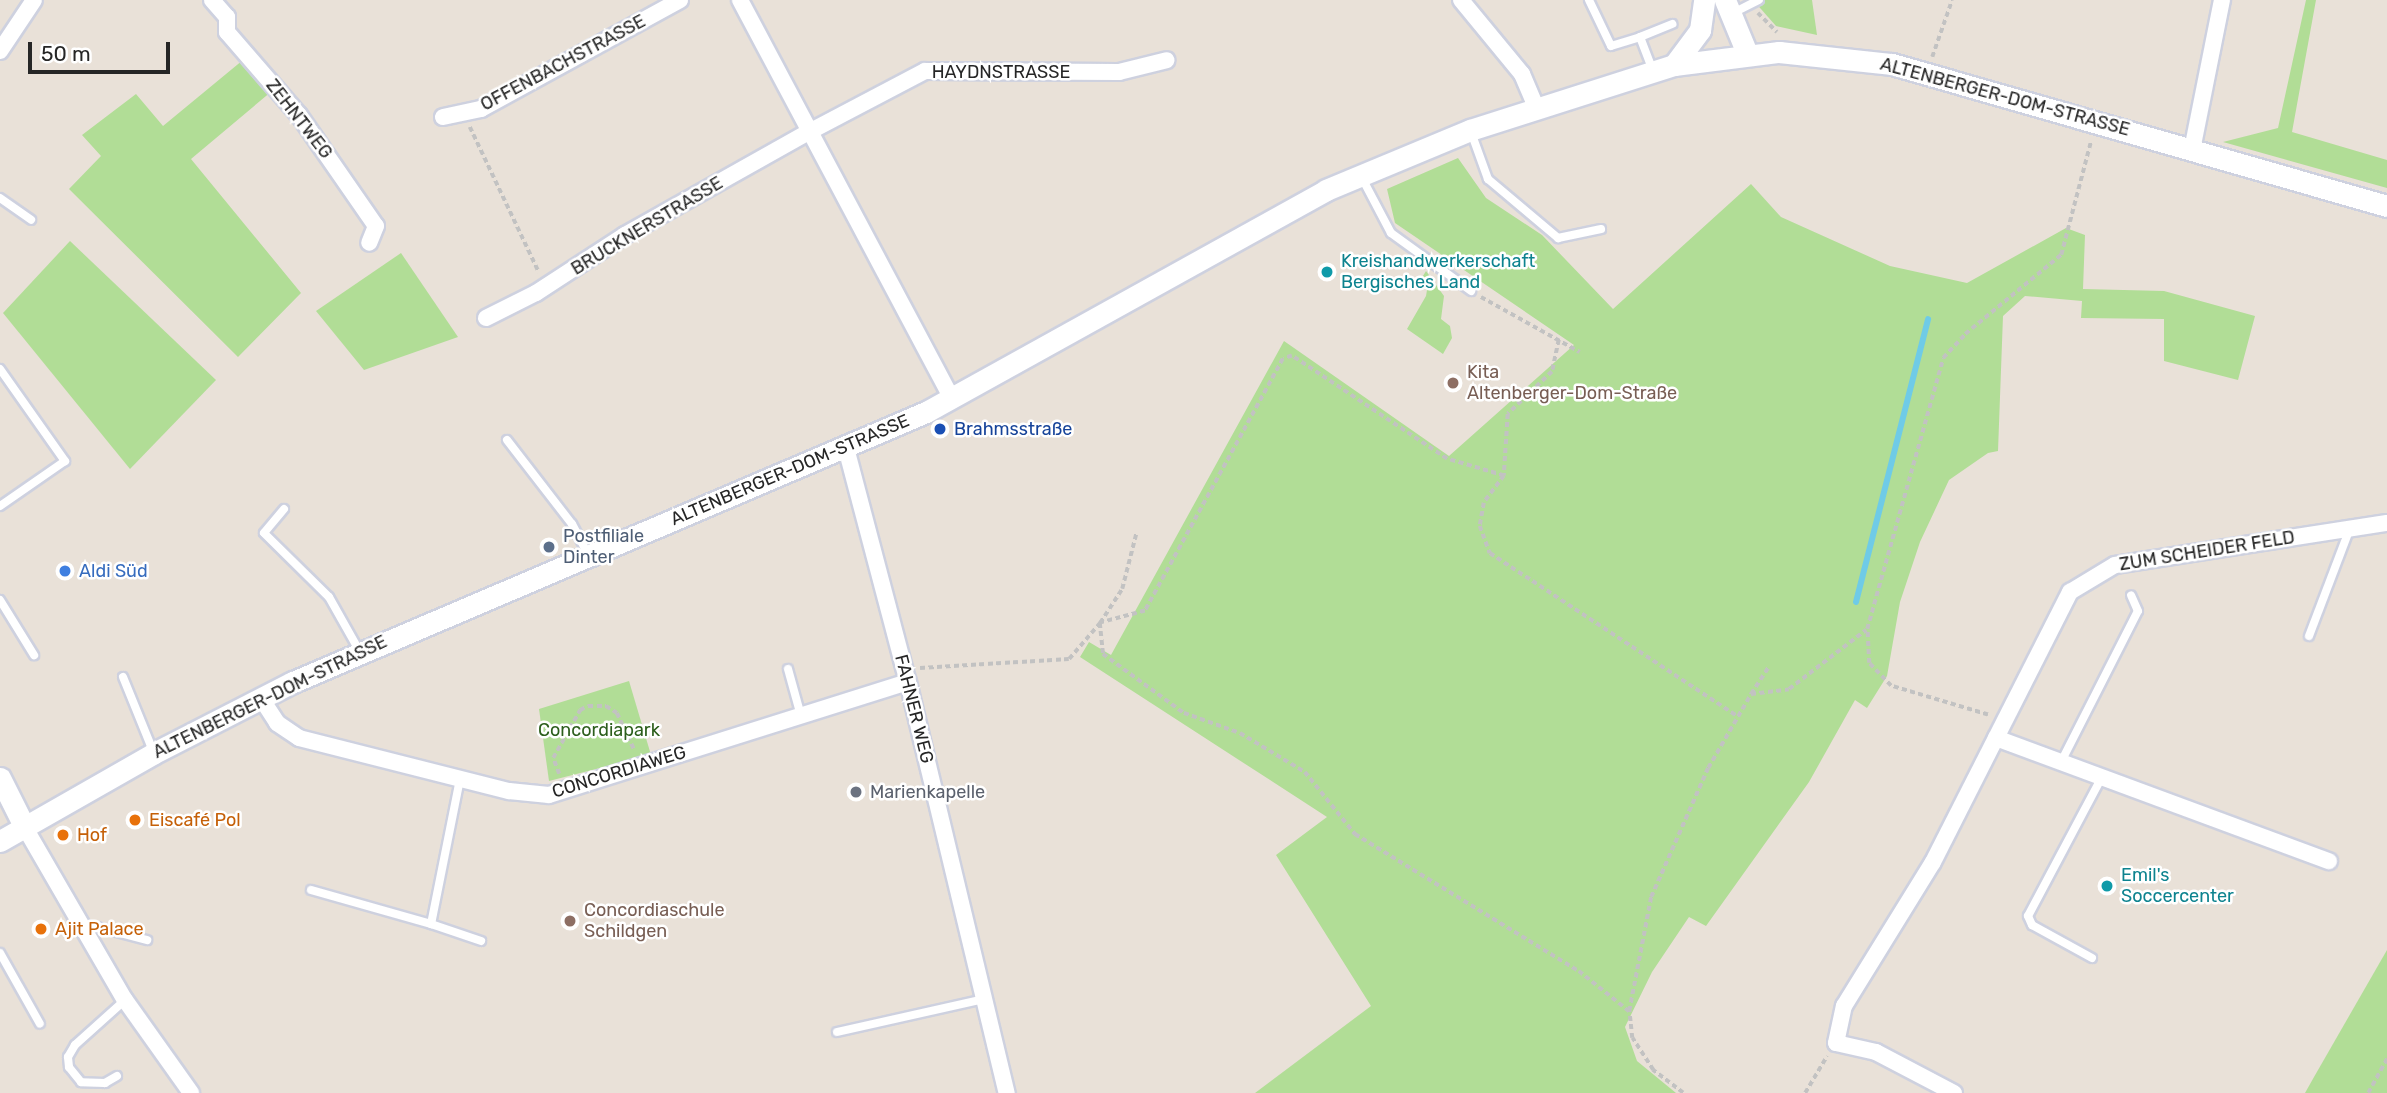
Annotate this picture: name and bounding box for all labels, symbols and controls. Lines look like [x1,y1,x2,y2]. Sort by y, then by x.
street label: OFFENBACHSTRASSE [477,10,649,116]
scale bar [32,28,173,72]
text: 50 m [41,41,91,66]
street label: ALTENBERGER-DOM-STRASSE [1878,53,2132,141]
street label: HAYDNSTRASSE [932,61,1070,83]
street label: ZEHNTWEG [261,75,337,163]
street label: BRUCKNERSTRASSE [567,172,727,280]
place label: Kreishandwerkerschaft Bergisches Land [1341,251,1535,294]
marker: Kreishandwerkerschaft Bergisches Land [1319,264,1335,280]
place label: Kita Altenberger-Dom-Straße [1467,362,1677,404]
marker: Kita Altenberger-Dom-Straße [1445,375,1461,391]
street label: ALTENBERGER-DOM-STRASSE [667,410,913,530]
place label: Brahmsstraße [954,418,1072,440]
marker: Brahmsstraße [932,421,948,437]
place label: Postfiliale Dinter [563,526,644,568]
street label: ZUM SCHEIDER FELD [2118,526,2296,576]
marker: Postfiliale Dinter [541,539,557,555]
place label: Aldi Süd [79,560,148,582]
marker: Aldi Süd [57,563,73,579]
street label: ALTENBERGER-DOM-STRASSE [150,631,390,763]
street label: FAHNER WEG [890,652,938,766]
park label: Concordiapark [538,719,660,741]
street label: CONCORDIAWEG [549,741,689,803]
place label: Marienkapelle [870,781,985,803]
marker: Marienkapelle [848,784,864,800]
place label: Eiscafé Pol [149,809,241,831]
marker: Eiscafé Pol [127,812,143,828]
place label: Hof [77,824,107,846]
marker: Hof [55,827,71,843]
place label: Emil's Soccercenter [2121,865,2234,908]
marker: Emil's Soccercenter [2099,878,2115,894]
place label: Concordiaschule Schildgen [584,900,725,942]
marker: Concordiaschule Schildgen [562,913,578,929]
place label: Ajit Palace [55,918,144,940]
marker: Ajit Palace [33,921,49,937]

